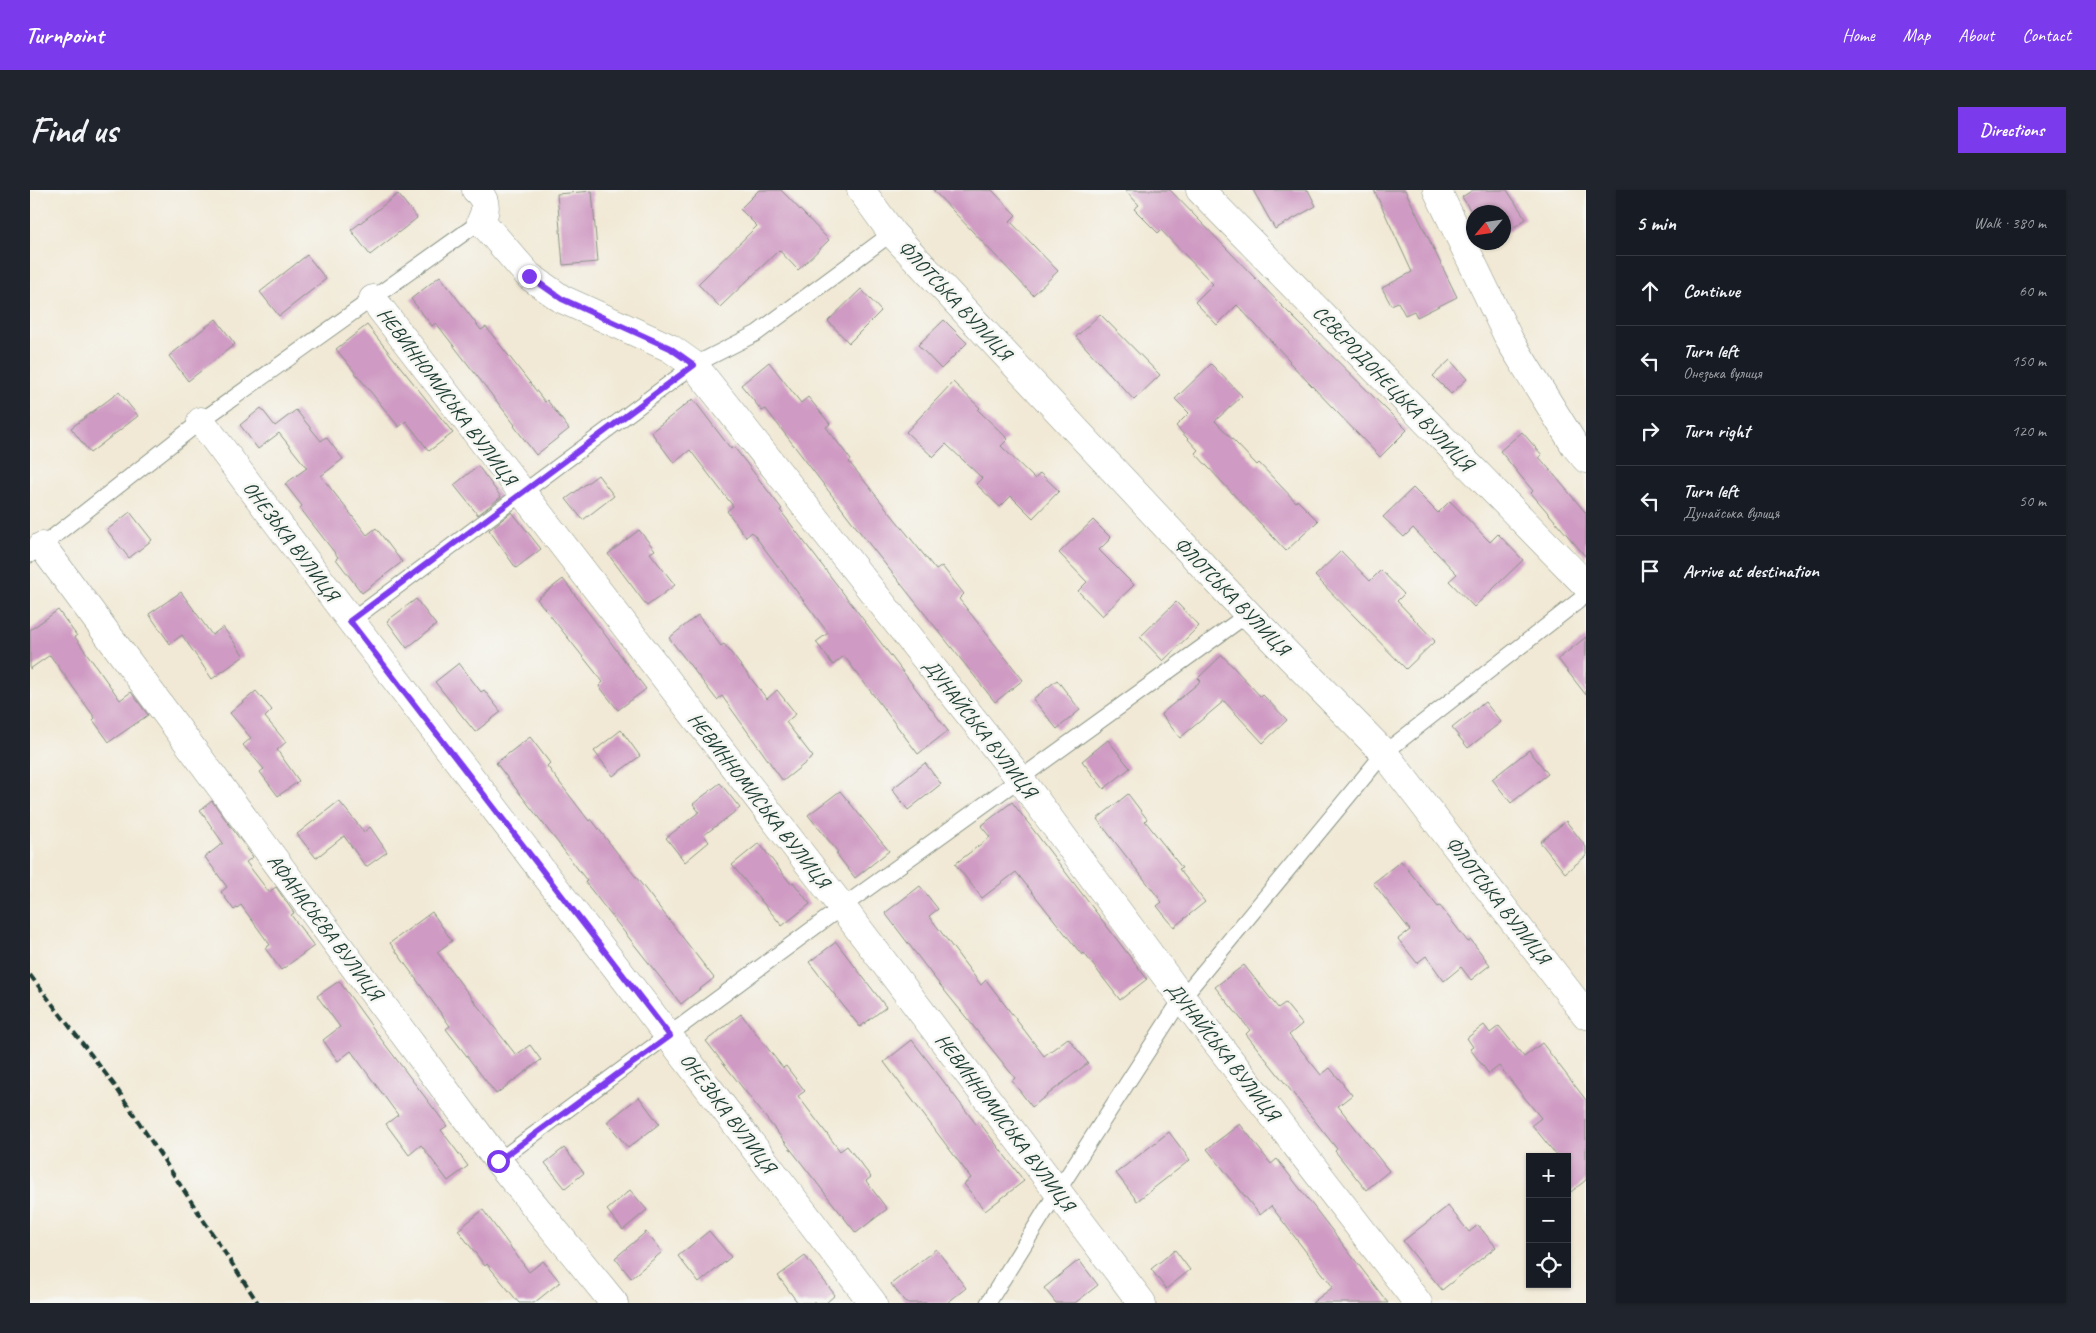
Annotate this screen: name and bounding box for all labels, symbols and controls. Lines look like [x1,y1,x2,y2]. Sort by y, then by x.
text: Turnpoint [25,20,104,50]
text: Home [1842,24,1875,46]
text: Map [1903,24,1930,46]
text: About [1958,24,1994,46]
text: Contact [2022,24,2071,46]
button: Directions [1958,107,2066,153]
text: Find us [30,108,117,153]
north arrow [1466,205,1511,250]
text: 5 min [1636,210,1676,236]
text: Walk · 380 m [1974,213,2046,233]
street label: ФЛОТСЬКА ВУЛИЦЯ [893,235,1019,367]
route end [518,265,541,288]
icon: ahead [1636,277,1664,305]
text: Continue [1683,279,1740,303]
text: 60 m [2019,281,2046,301]
street label: СЄВЄРОДОНЕЦЬКА ВУЛИЦЯ [1308,300,1481,478]
street label: НЕВИННОМИСЬКА ВУЛИЦЯ [372,302,524,492]
text: Turn left [1683,339,1738,363]
icon: left [1636,347,1664,375]
text: 150 m [2012,351,2046,371]
text: Онезька вулиця [1683,363,1762,383]
icon: right [1636,417,1664,445]
text: Turn right [1683,419,1750,443]
text: 120 m [2012,421,2046,441]
street label: ОНЕЗЬКА ВУЛИЦЯ [238,476,346,609]
text: Turn left [1683,479,1738,503]
icon: left [1636,487,1664,515]
text: 50 m [2019,491,2046,511]
text: Дунайська вулиця [1683,503,1779,523]
street label: ФЛОТСЬКА ВУЛИЦЯ [1169,532,1297,662]
icon: arrive [1636,557,1664,585]
text: Arrive at destination [1683,559,1819,583]
street label: ДУНАЙСЬКА ВУЛИЦЯ [918,653,1044,805]
street label: НЕВИННОМИСЬКА ВУЛИЦЯ [683,707,837,895]
street label: ФЛОТСЬКА ВУЛИЦЯ [1440,831,1557,971]
street label: АФАНАСЬЄВА ВУЛИЦЯ [262,849,390,1007]
street label: ДУНАЙСЬКА ВУЛИЦЯ [1161,976,1287,1128]
street label: НЕВИННОМИСЬКА ВУЛИЦЯ [930,1028,1082,1218]
street label: ОНЕЗЬКА ВУЛИЦЯ [675,1048,783,1181]
route start [487,1150,510,1173]
map controls [1526,1153,1571,1288]
button: + [1526,1153,1571,1198]
button: − [1526,1198,1571,1243]
button: locate [1526,1243,1571,1288]

